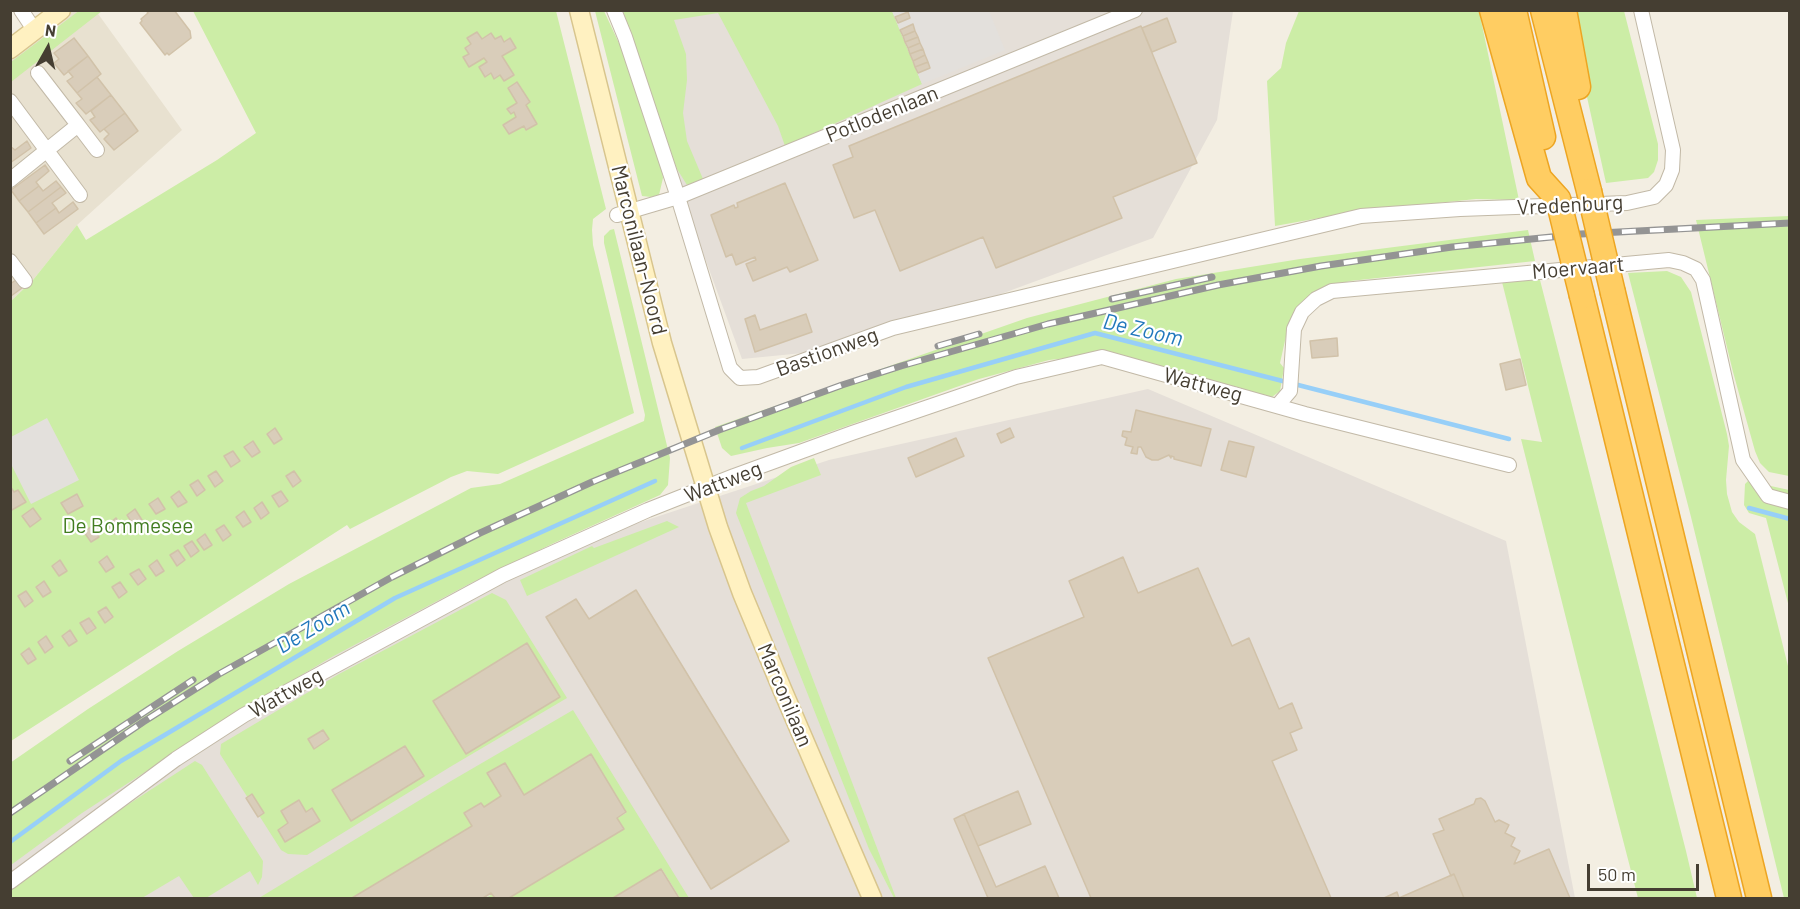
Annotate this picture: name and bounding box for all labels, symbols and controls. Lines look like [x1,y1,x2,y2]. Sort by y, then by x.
north arrow [18,18,78,78]
text: N [44,20,57,40]
street label: Potlodenlaan [822,80,942,148]
street label: Marconilaan-Noord [606,162,672,338]
street label: Vredenburg [1516,190,1624,220]
street label: Moervaart [1531,251,1625,285]
water label: De Zoom [1100,308,1186,352]
street label: Bastionweg [773,322,881,382]
street label: Wattweg [1161,362,1245,408]
street label: Wattweg [681,456,765,508]
park label: De Bommesee [62,513,194,539]
water label: De Zoom [271,595,355,659]
street label: Marconilaan [752,640,818,750]
street label: Wattweg [245,662,327,724]
scale bar [1590,852,1702,890]
text: 50 m [1598,863,1636,885]

